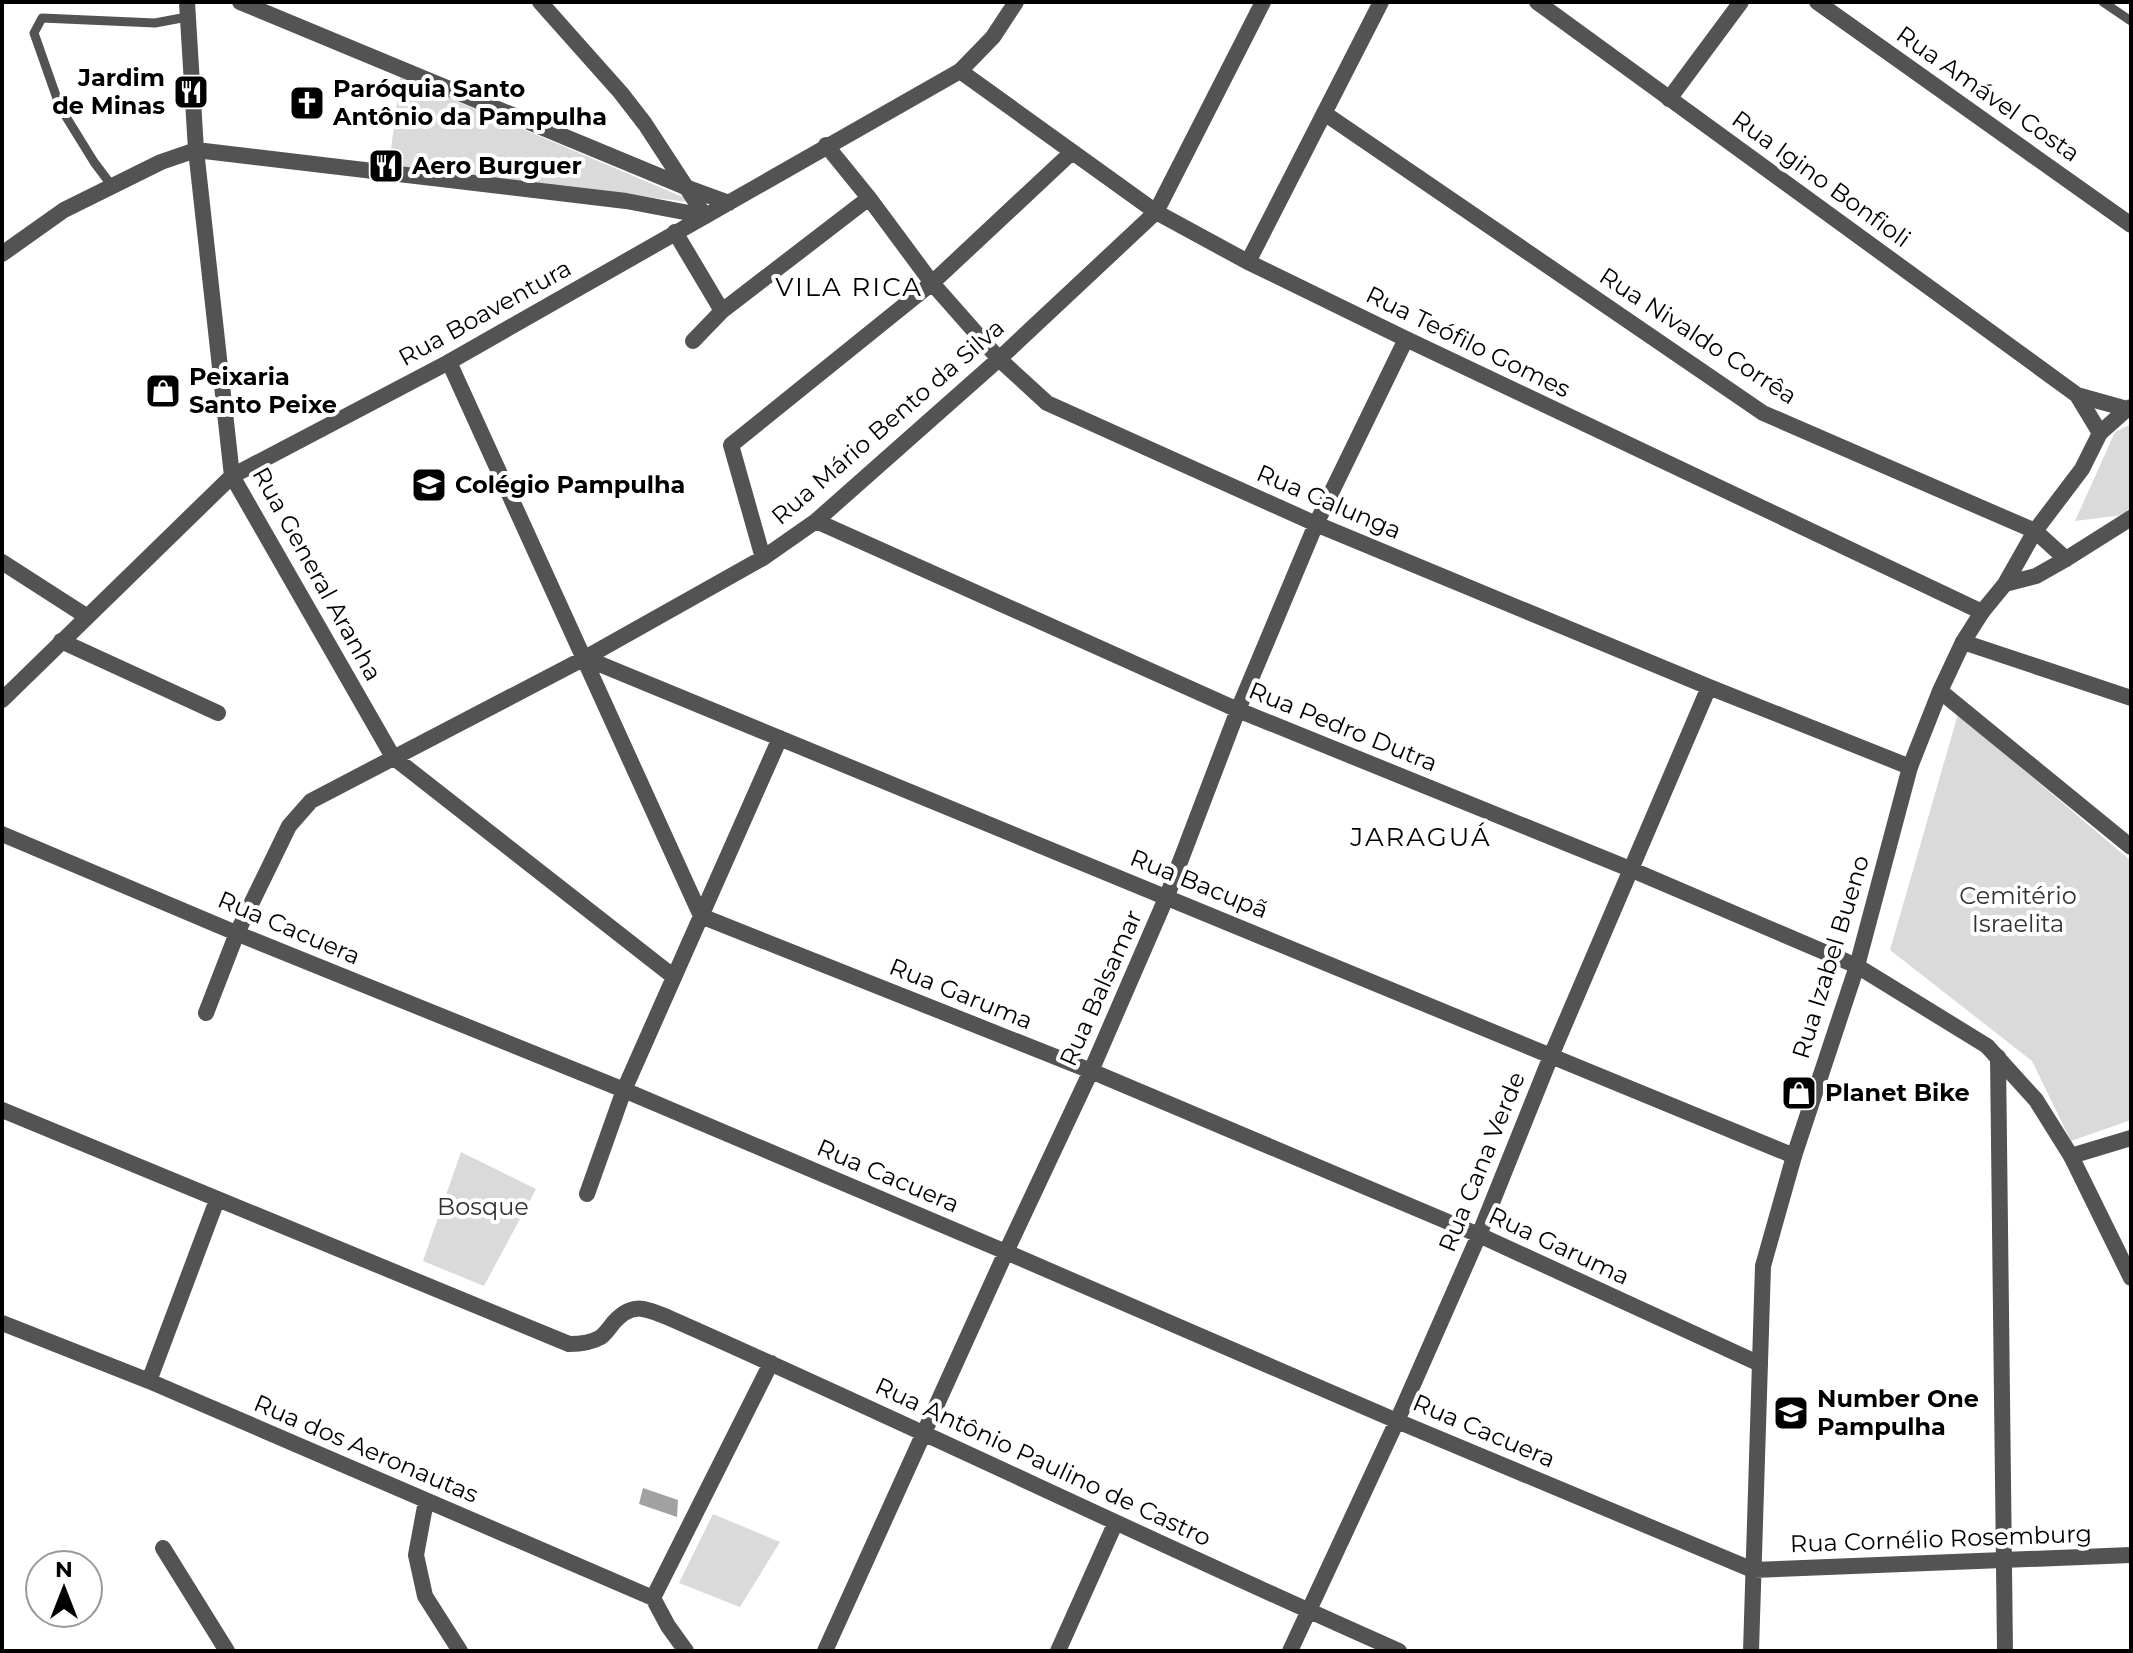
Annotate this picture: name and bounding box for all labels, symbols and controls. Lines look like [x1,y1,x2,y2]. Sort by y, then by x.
street label: Rua Amável Costa [1891,19,2086,168]
place label: Jardim de Minas [52,63,165,120]
restaurant icon: Jardim de Minas [172,73,210,111]
place label: Paróquia Santo Antônio da Pampulha [332,74,607,131]
church icon: Paróquia Santo Antônio da Pampulha [288,84,326,122]
street label: Rua Igino Bonfioli [1726,104,1916,253]
restaurant icon: Aero Burguer [367,147,405,185]
place label: Aero Burguer [411,151,582,180]
street label: Rua Boaventura [393,253,576,372]
street label: Rua Nivaldo Corrêa [1594,261,1802,410]
district label: VILA RICA [775,271,923,303]
street label: Rua Teófilo Gomes [1361,280,1575,404]
street label: Rua Mário Bento da Silva [765,313,1010,531]
place label: Peixaria Santo Peixe [189,362,337,419]
shop icon: Peixaria Santo Peixe [144,372,182,410]
street label: Rua Calunga [1252,458,1406,545]
street label: Rua General Aranha [247,462,388,686]
school or university icon: Colégio Pampulha [410,466,448,504]
place label: Colégio Pampulha [455,470,685,499]
street label: Rua Pedro Dutra [1245,675,1442,778]
district label: JARAGUÁ [1349,821,1492,853]
street label: Rua Bacupã [1126,843,1272,924]
street label: Rua Izabel Bueno [1786,852,1875,1062]
park label: Cemitério Israelita [1959,881,2077,938]
street label: Rua Cacuera [214,885,365,971]
street label: Rua Balsamar [1053,905,1148,1070]
street label: Rua Garuma [885,952,1037,1035]
street label: Rua Cana Verde [1432,1068,1531,1256]
shop icon: Planet Bike [1780,1074,1818,1112]
place label: Planet Bike [1825,1078,1970,1107]
street label: Rua Cacuera [813,1133,964,1219]
park label: Bosque [437,1192,529,1221]
street label: Rua Garuma [1484,1200,1634,1291]
street label: Rua Antônio Paulino de Castro [871,1371,1216,1552]
place label: Number One Pampulha [1817,1384,1979,1441]
street label: Rua dos Aeronautas [250,1388,483,1509]
street label: Rua Cacuera [1409,1388,1560,1474]
school or university icon: Number One Pampulha [1772,1394,1810,1432]
street label: Rua Cornélio Rosemburg [1790,1519,2092,1558]
north arrow [24,1549,104,1629]
text: N [55,1556,73,1583]

